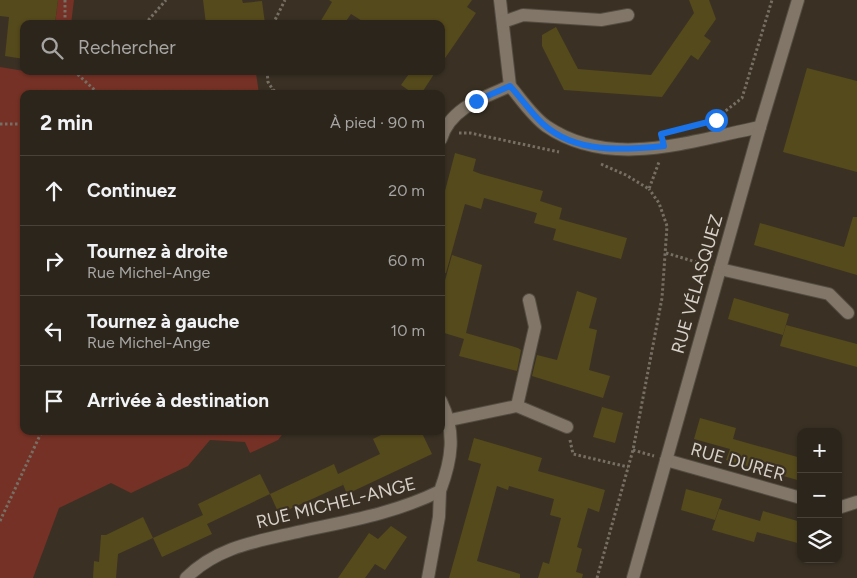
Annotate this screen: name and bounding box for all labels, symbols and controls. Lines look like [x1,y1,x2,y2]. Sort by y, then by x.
search box [20,20,445,75]
icon: search [38,34,66,62]
text: Rechercher [78,36,176,59]
route end [465,90,488,113]
route start [705,109,728,132]
text: 2 min [40,110,93,135]
text: À pied · 90 m [330,113,425,132]
icon: ahead [40,177,68,205]
text: Continuez [87,179,176,202]
text: 20 m [388,181,425,200]
street label: RUE VÉLASQUEZ [667,212,727,356]
text: Tournez à droite [87,240,228,263]
icon: right [40,247,68,275]
text: 60 m [388,251,425,270]
text: Rue Michel-Ange [87,263,210,282]
text: Tournez à gauche [87,310,239,333]
icon: left [40,317,68,345]
text: 10 m [391,321,425,340]
text: Rue Michel-Ange [87,333,210,352]
icon: arrive [40,387,68,415]
text: Arrivée à destination [87,389,269,412]
map controls [797,428,842,563]
button: + [797,428,842,473]
street label: RUE DURER [688,438,788,486]
street label: RUE MICHEL-ANGE [254,473,418,533]
button: − [797,473,842,518]
button: layers [797,518,842,563]

